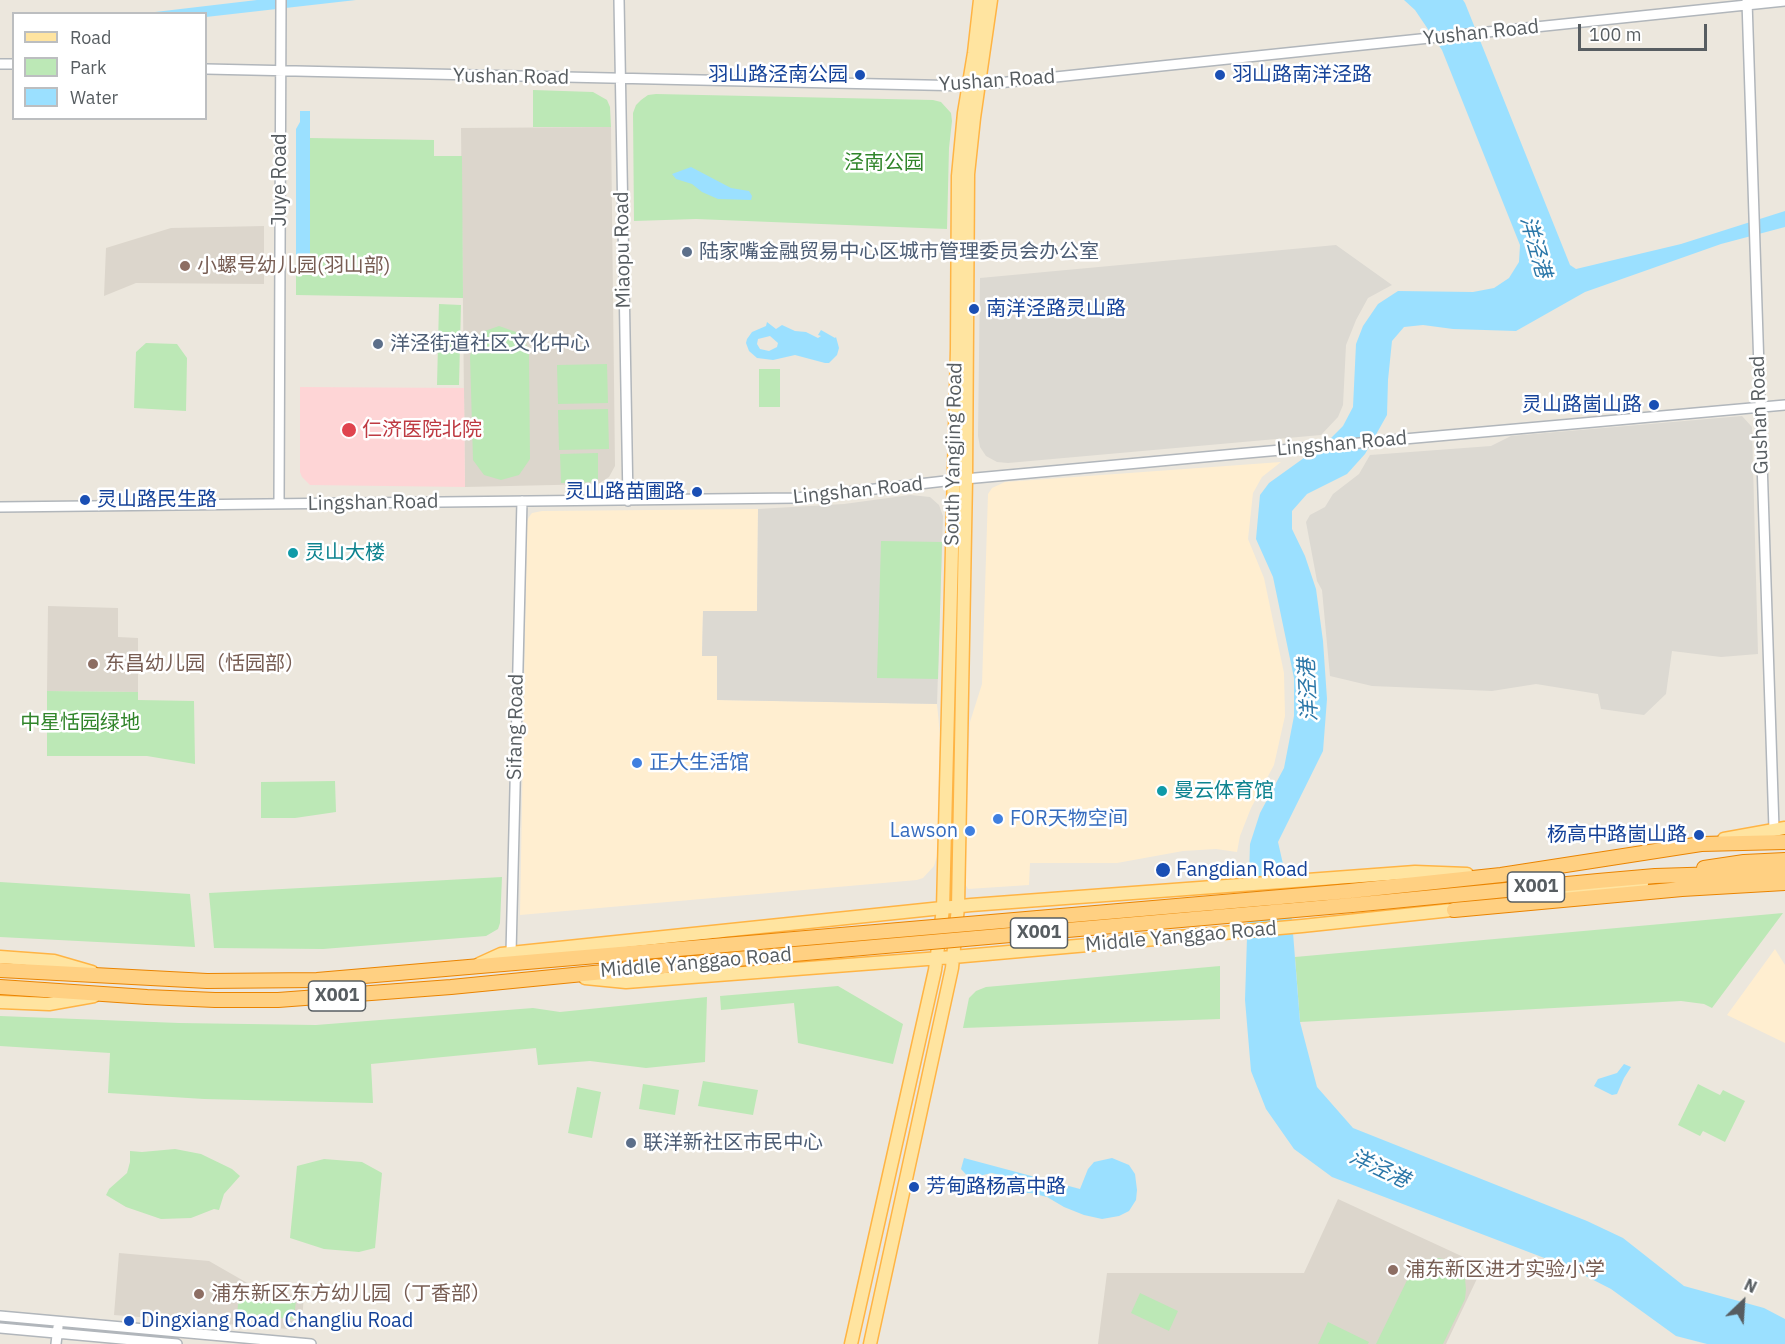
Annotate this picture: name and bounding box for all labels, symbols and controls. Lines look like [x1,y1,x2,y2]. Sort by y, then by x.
legend [12,12,207,120]
scale bar [1581,12,1710,50]
street label: Yushan Road [1422,15,1540,51]
text: 100 m [1589,23,1641,46]
text: Road [70,26,111,49]
text: Park [70,56,106,79]
place label: 羽山路泾南公园 [708,63,848,87]
place label: 羽山路南洋泾路 [1232,63,1372,87]
street label: Yushan Road [453,64,569,90]
street label: Yushan Road [938,65,1056,97]
marker: 羽山路泾南公园 [853,68,867,82]
marker: 羽山路南洋泾路 [1213,68,1227,82]
text: Water [70,86,118,109]
street label: Juye Road [268,133,292,227]
park label: 泾南公园 [844,151,924,175]
street label: Miaopu Road [610,191,636,309]
water label: 洋泾港 [1514,213,1556,281]
place label: 陆家嘴金融贸易中心区城市管理委员会办公室 [699,240,1099,264]
marker: 陆家嘴金融贸易中心区城市管理委员会办公室 [680,245,694,259]
place label: 小螺号幼儿园(羽山部) [197,254,390,278]
marker: 小螺号幼儿园(羽山部) [178,259,192,273]
place label: 南洋泾路灵山路 [986,297,1126,321]
marker: 南洋泾路灵山路 [967,302,981,316]
place label: 洋泾街道社区文化中心 [390,332,590,356]
marker: 洋泾街道社区文化中心 [371,337,385,351]
street label: Gushan Road [1746,355,1774,475]
street label: South Yangjing Road [940,362,968,546]
place label: 灵山路崮山路 [1522,393,1642,417]
marker: 灵山路崮山路 [1647,398,1661,412]
place label: 仁济医院北院 [362,418,482,442]
marker: 仁济医院北院 [340,421,358,439]
street label: Lingshan Road [1276,426,1408,462]
street label: Lingshan Road [792,472,924,510]
place label: 灵山路苗圃路 [565,480,685,504]
marker: 灵山路苗圃路 [690,485,704,499]
place label: 灵山路民生路 [97,488,217,512]
street label: Lingshan Road [307,490,439,516]
marker: 灵山路民生路 [78,493,92,507]
place label: 灵山大楼 [305,541,385,565]
marker: 灵山大楼 [286,546,300,560]
place label: 东昌幼儿园（恬园部） [105,652,305,676]
marker: 东昌幼儿园（恬园部） [86,657,100,671]
water label: 洋泾港 [1295,658,1323,722]
street label: Sifang Road [503,674,529,780]
park label: 中星恬园绿地 [20,711,140,735]
place label: 正大生活馆 [649,751,749,775]
marker: 正大生活馆 [630,756,644,770]
place label: 曼云体育馆 [1174,779,1274,803]
marker: 曼云体育馆 [1155,784,1169,798]
place label: FOR天物空间 [1010,807,1128,831]
marker: FOR天物空间 [991,812,1005,826]
place label: Lawson [890,819,958,843]
place label: 杨高中路崮山路 [1547,823,1687,847]
marker: Lawson [963,824,977,838]
marker: 杨高中路崮山路 [1692,828,1706,842]
place label: Fangdian Road [1176,858,1308,882]
marker: Fangdian Road [1154,861,1172,879]
road number: X001 [1508,872,1564,902]
street label: Middle Yanggao Road [1084,917,1278,957]
road number: X001 [1010,918,1068,948]
street label: Middle Yanggao Road [599,943,793,983]
road number: X001 [308,981,366,1011]
place label: 联洋新社区市民中心 [643,1131,823,1155]
marker: 联洋新社区市民中心 [624,1136,638,1150]
water label: 洋泾港 [1345,1144,1413,1194]
place label: 芳甸路杨高中路 [926,1175,1066,1199]
marker: 芳甸路杨高中路 [907,1180,921,1194]
place label: 浦东新区进才实验小学 [1405,1258,1605,1282]
marker: 浦东新区进才实验小学 [1386,1263,1400,1277]
north arrow [1713,1272,1773,1332]
text: N [1741,1274,1760,1297]
place label: 浦东新区东方幼儿园（丁香部） [211,1282,491,1306]
marker: 浦东新区东方幼儿园（丁香部） [192,1287,206,1301]
place label: Dingxiang Road Changliu Road [141,1309,413,1333]
marker: Dingxiang Road Changliu Road [122,1314,136,1328]

